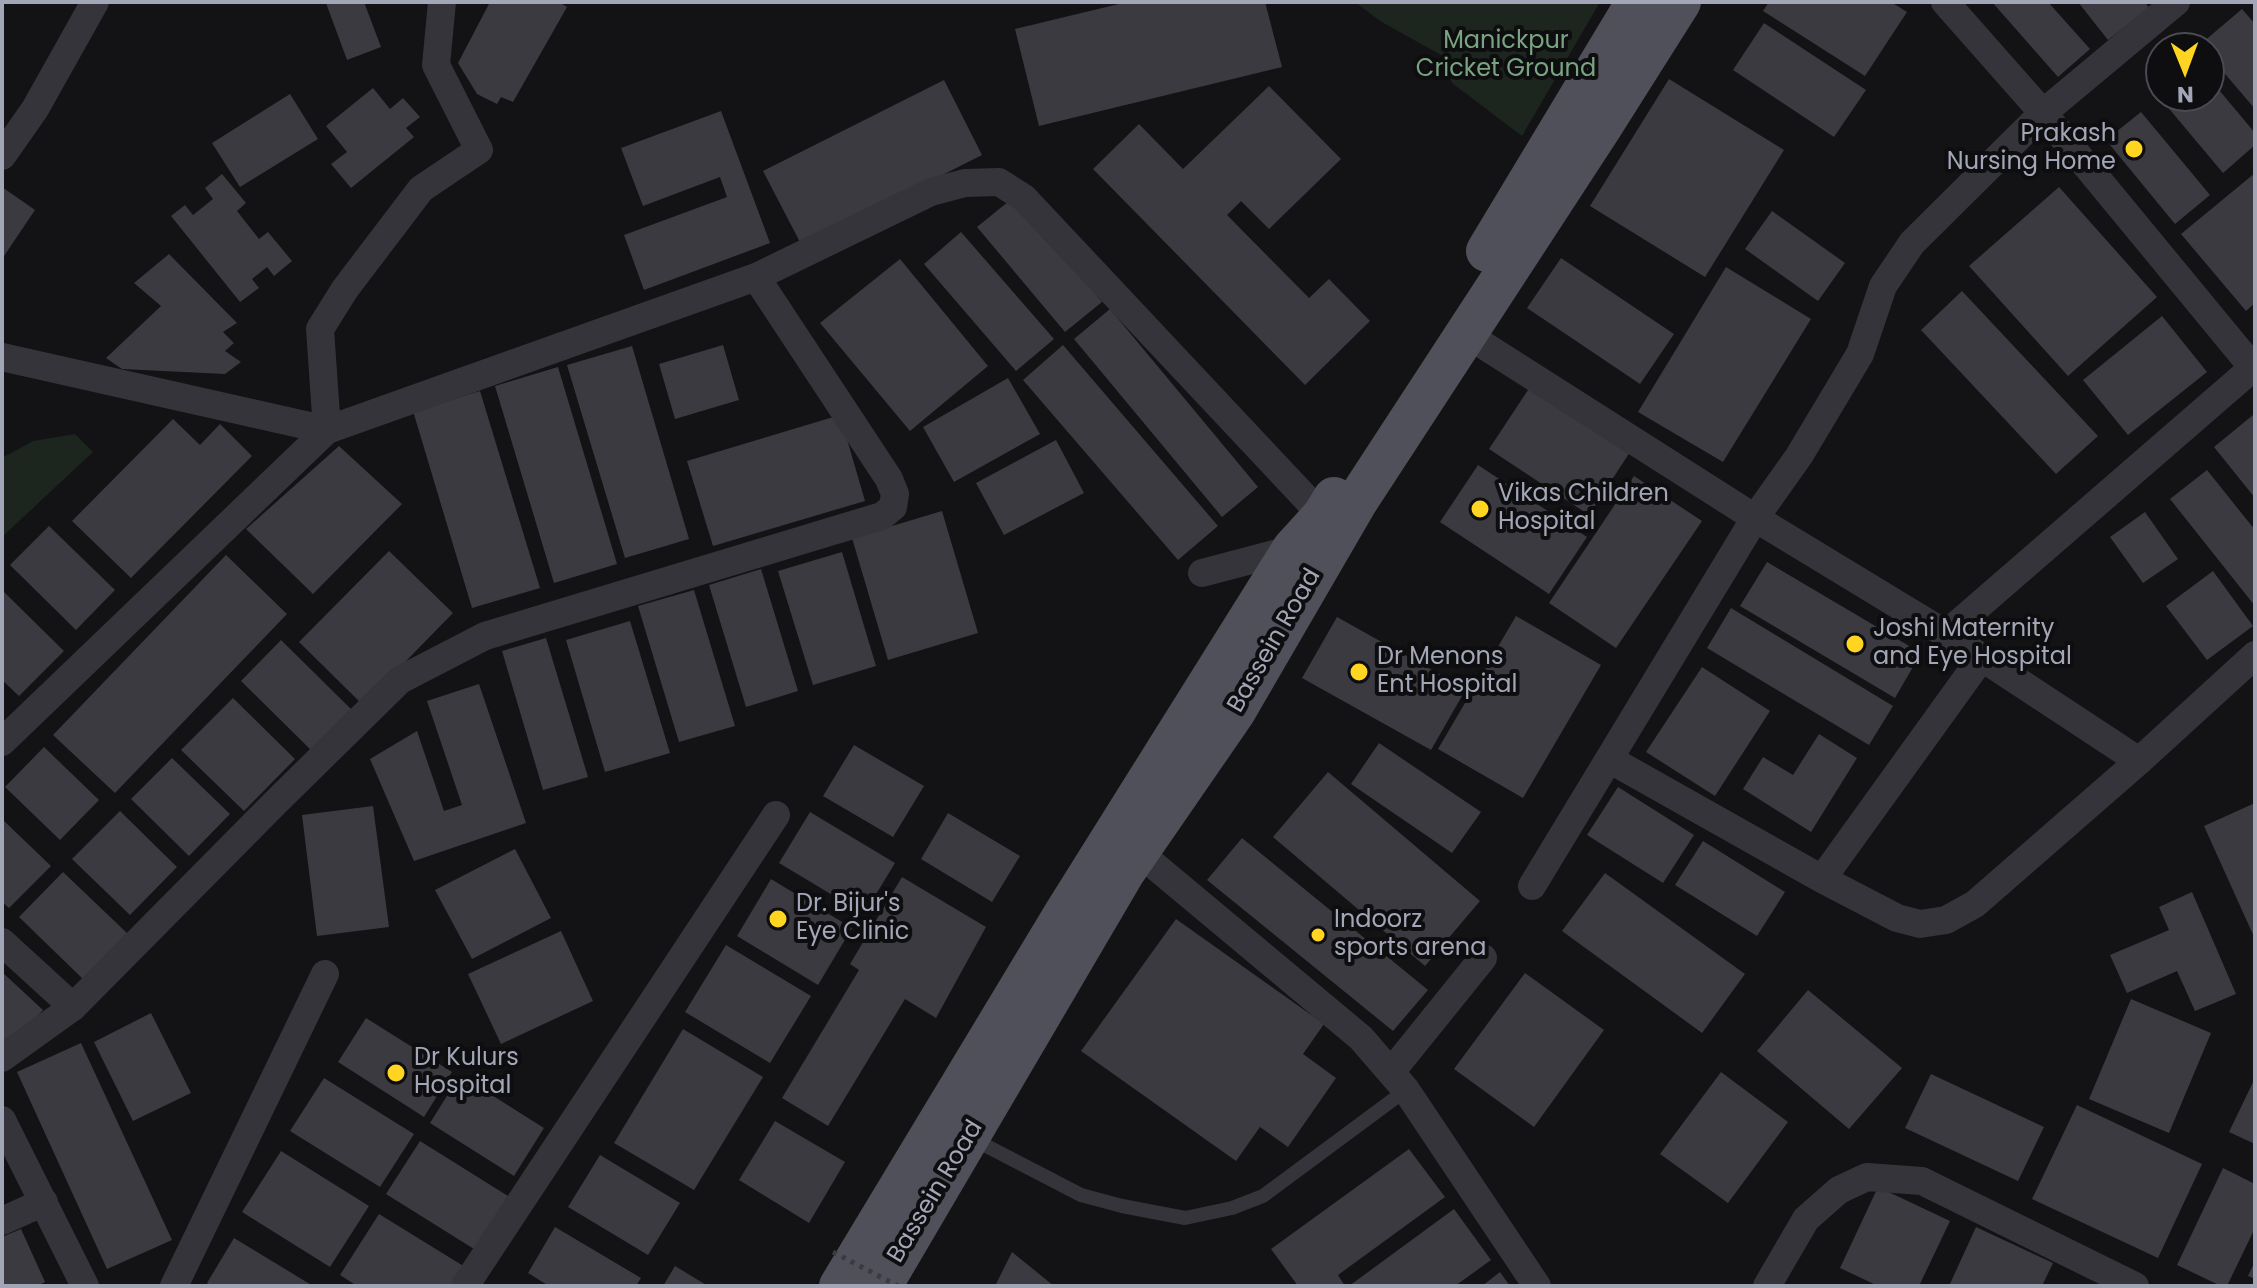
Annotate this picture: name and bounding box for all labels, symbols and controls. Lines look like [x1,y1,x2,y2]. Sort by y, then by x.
park label: Manickpur Cricket Ground [1416,28,1596,84]
north arrow [2145,32,2225,112]
text: N [2177,79,2194,110]
place label: Prakash Nursing Home [1947,121,2116,177]
marker: Prakash Nursing Home [2123,138,2145,160]
place label: Vikas Children Hospital [1498,481,1669,537]
marker: Vikas Children Hospital [1469,498,1491,520]
street label: Bassein Road [1222,564,1328,718]
place label: Joshi Maternity and Eye Hospital [1873,616,2072,672]
marker: Joshi Maternity and Eye Hospital [1844,633,1866,655]
place label: Dr Menons Ent Hospital [1377,644,1517,700]
marker: Dr Menons Ent Hospital [1348,661,1370,683]
place label: Dr. Bijur's Eye Clinic [796,891,909,947]
place label: Indoorz sports arena [1334,907,1486,963]
marker: Dr. Bijur's Eye Clinic [767,908,789,930]
marker: Indoorz sports arena [1309,926,1327,944]
place label: Dr Kulurs Hospital [414,1045,519,1101]
marker: Dr Kulurs Hospital [385,1062,407,1084]
street label: Bassein Road [882,1116,990,1268]

